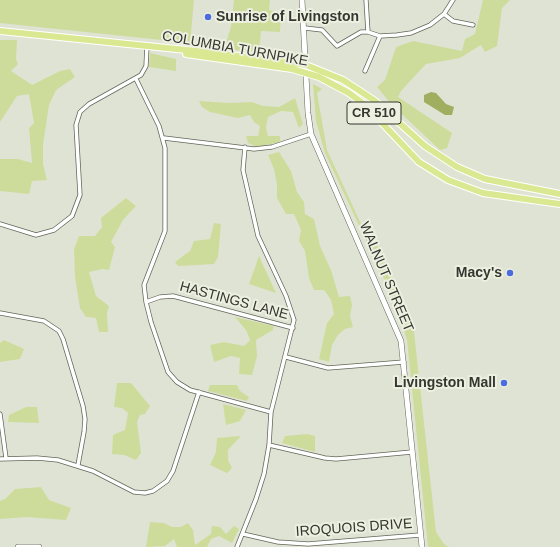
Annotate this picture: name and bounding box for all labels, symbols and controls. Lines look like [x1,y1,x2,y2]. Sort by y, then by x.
place label: Sunrise of Livingston [216,9,359,25]
marker: Sunrise of Livingston [203,12,213,22]
street label: COLUMBIA TURNPIKE [161,28,309,70]
road number: CR 510 [347,102,401,124]
street label: WALNUT STREET [355,220,417,334]
place label: Macy's [456,265,502,281]
marker: Macy's [505,268,515,278]
street label: HASTINGS LANE [178,278,290,324]
place label: Livingston Mall [394,375,496,391]
marker: Livingston Mall [499,378,509,388]
street label: IROQUOIS DRIVE [295,516,413,540]

